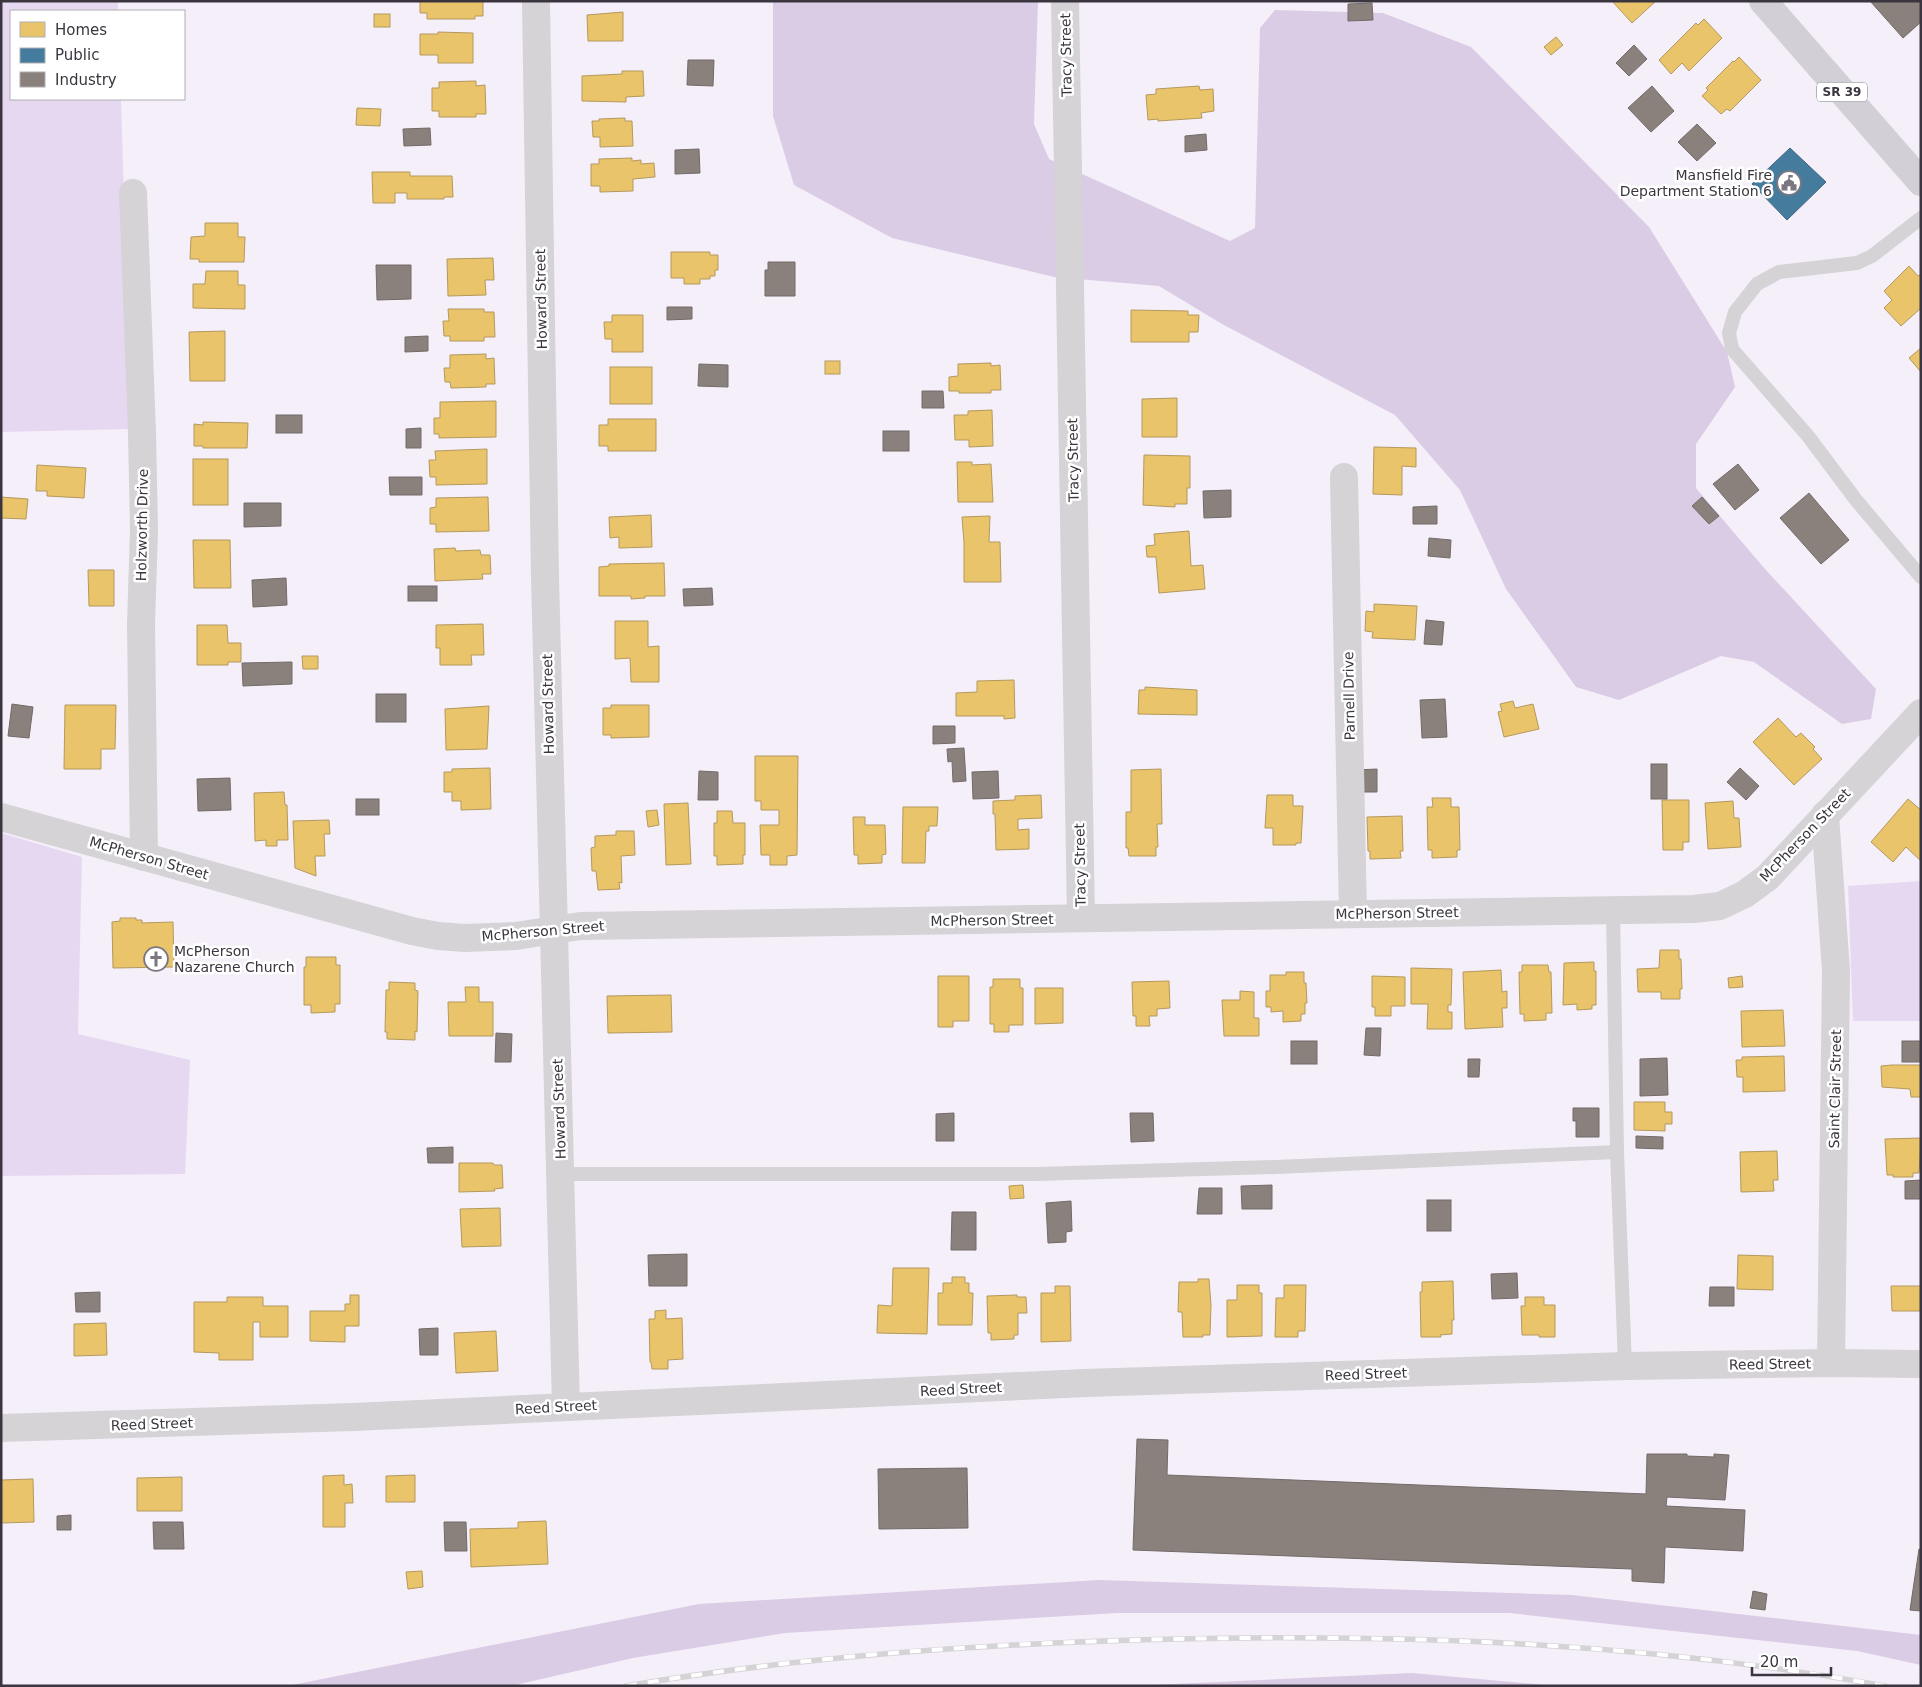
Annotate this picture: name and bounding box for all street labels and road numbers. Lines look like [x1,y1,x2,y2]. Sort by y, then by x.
street label: Tracy Street [1057,12,1075,98]
road number: SR 39 [1817,82,1867,101]
street label: Howard Street [532,248,550,349]
street label: Tracy Street [1064,417,1082,503]
street label: Holzworth Drive [133,469,151,581]
street label: Parnell Drive [1340,651,1358,741]
street label: Howard Street [539,653,557,754]
street label: McPherson Street [1756,785,1854,885]
street label: Tracy Street [1071,822,1089,908]
street label: McPherson Street [88,833,211,883]
street label: McPherson Street [1335,904,1459,922]
street label: McPherson Street [930,911,1054,929]
street label: McPherson Street [481,918,606,944]
street label: Saint Clair Street [1826,1029,1844,1149]
street label: Howard Street [549,1058,569,1160]
street label: Reed Street [1729,1355,1812,1373]
street label: Reed Street [1325,1365,1408,1383]
street label: Reed Street [920,1379,1003,1399]
street label: Reed Street [515,1397,598,1417]
street label: Reed Street [111,1415,194,1433]

